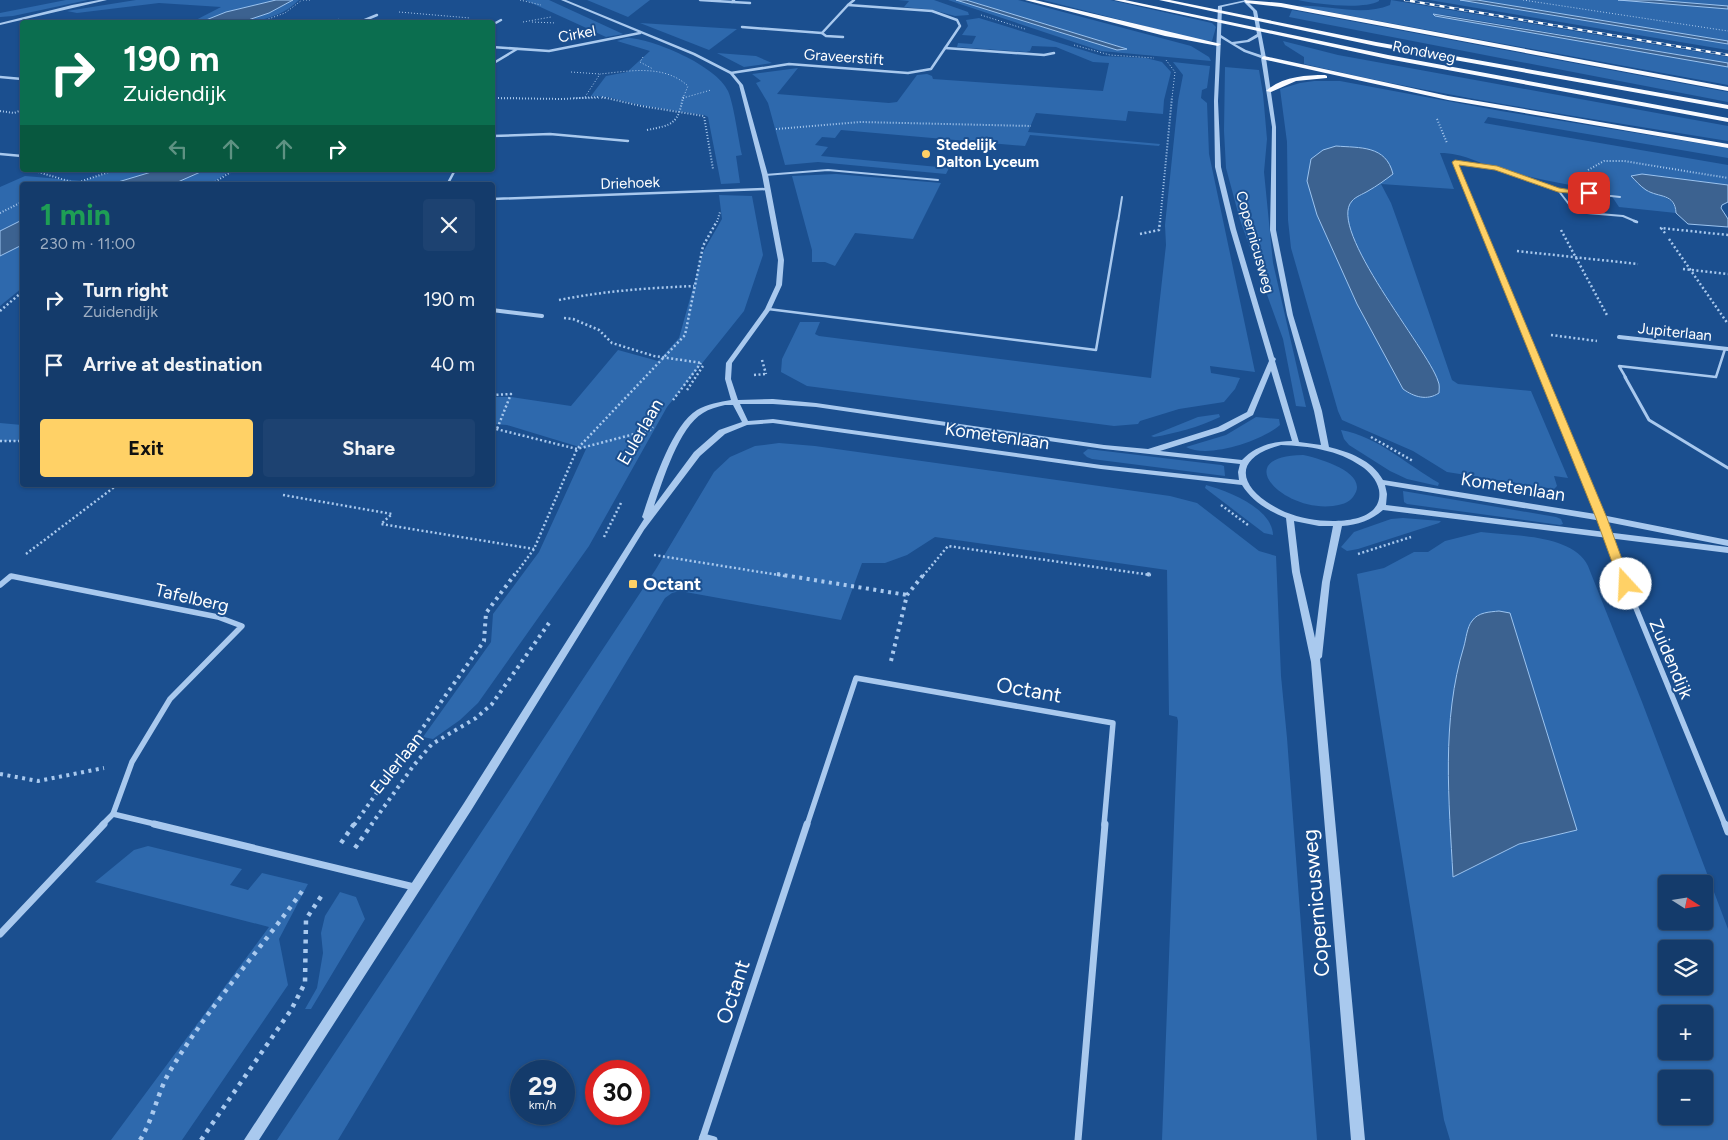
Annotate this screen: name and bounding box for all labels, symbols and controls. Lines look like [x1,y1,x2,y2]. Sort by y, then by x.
street label: Cirkel [557,22,597,46]
street label: Rondweg [1391,37,1457,67]
text: 190 m [123,38,220,80]
icon: right [40,40,105,105]
street label: Graveerstift [803,45,885,69]
text: Zuidendijk [123,80,226,107]
icon: left [164,135,192,163]
icon: ahead [217,135,245,163]
icon: ahead [270,135,298,163]
icon: right [323,135,351,163]
place label: Stedelijk Dalton Lyceum [936,136,1039,171]
marker: Stedelijk Dalton Lyceum [920,148,932,160]
pin [1568,172,1610,214]
street label: Driehoek [600,173,661,193]
icon: arrive [1575,179,1603,207]
street label: Copernicusweg [1232,189,1278,295]
text: 1 min [40,196,111,233]
button: close [423,199,475,251]
text: 230 m · 11:00 [40,234,135,253]
text: Turn right [83,279,169,302]
icon: right [40,286,68,314]
text: 190 m [423,288,475,311]
text: Zuidendijk [83,302,158,321]
street label: Jupiterlaan [1637,319,1713,345]
icon: arrive [40,351,68,379]
text: Arrive at destination [83,353,262,376]
text: 40 m [430,353,475,376]
street label: Eulerlaan [612,395,668,469]
street label: Kometenlaan [943,418,1051,454]
button: Exit [40,419,253,477]
button: Share [263,419,475,477]
street label: Kometenlaan [1459,468,1567,506]
position arrow [1599,557,1651,609]
place label: Octant [643,573,701,595]
marker: Octant [627,578,639,590]
street label: Tafelberg [153,579,231,617]
street label: Zuidendijk [1644,616,1698,702]
street label: Octant [994,671,1064,708]
street label: Eulerlaan [366,728,428,798]
street label: Copernicusweg [1297,828,1334,978]
north arrow [1658,875,1712,930]
map controls [1658,875,1713,1125]
button: layers [1658,940,1713,995]
street label: Octant [710,957,755,1027]
button: + [1658,1005,1713,1060]
speed limit sign: 30 [585,1060,650,1125]
button: − [1658,1070,1713,1125]
text: 29 [528,1071,557,1101]
text: km/h [529,1098,556,1112]

